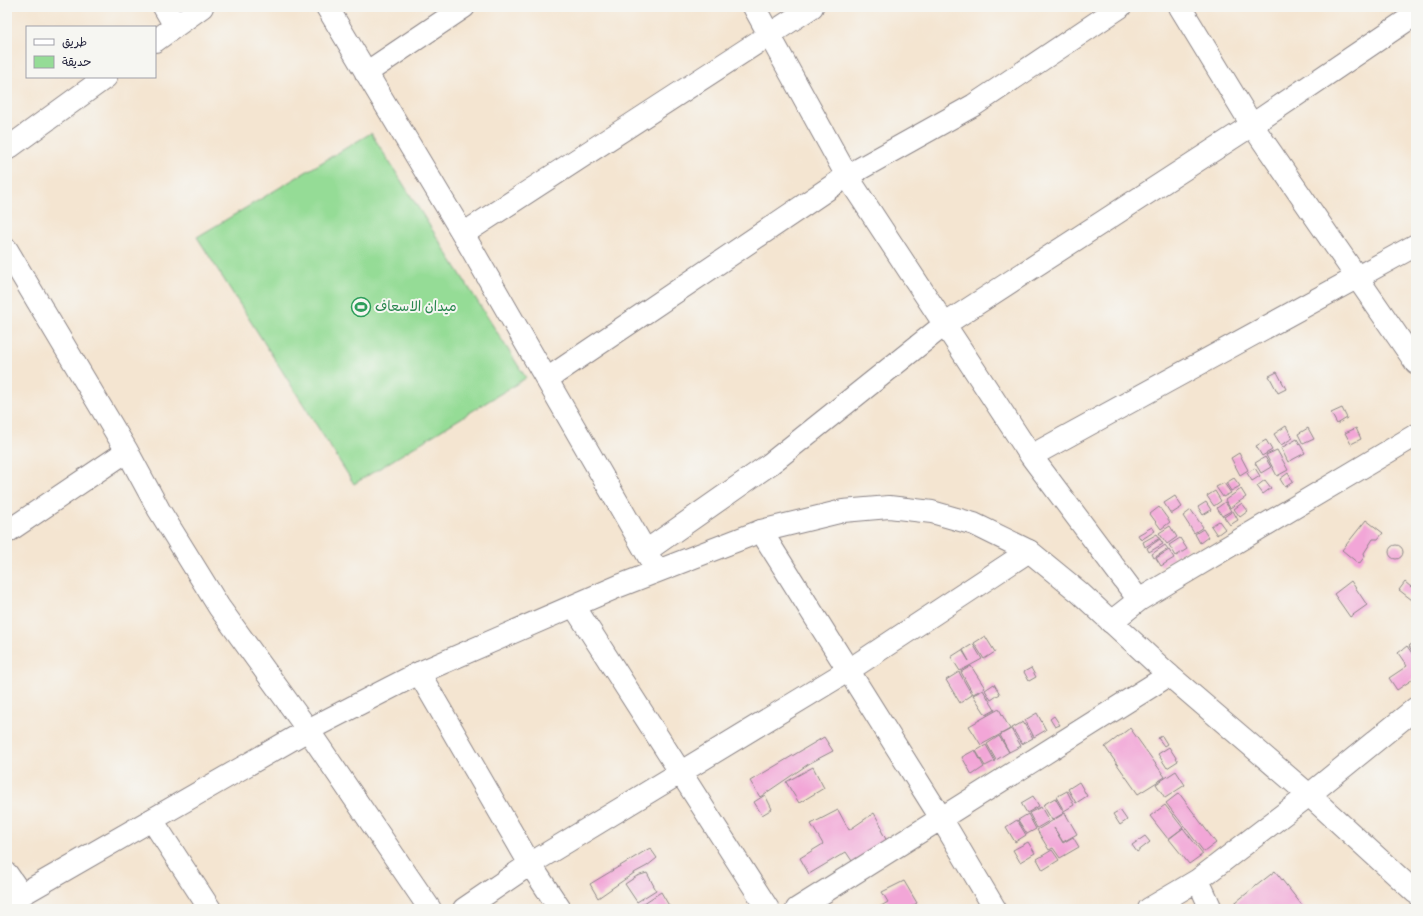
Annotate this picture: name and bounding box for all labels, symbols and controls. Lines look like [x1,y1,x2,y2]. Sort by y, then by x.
legend [26,26,156,78]
text: طريق [62,34,87,52]
text: حديقة [62,54,91,72]
sports icon: ميدان الاسعاف [350,296,372,318]
place label: ميدان الاسعاف [375,297,457,318]

